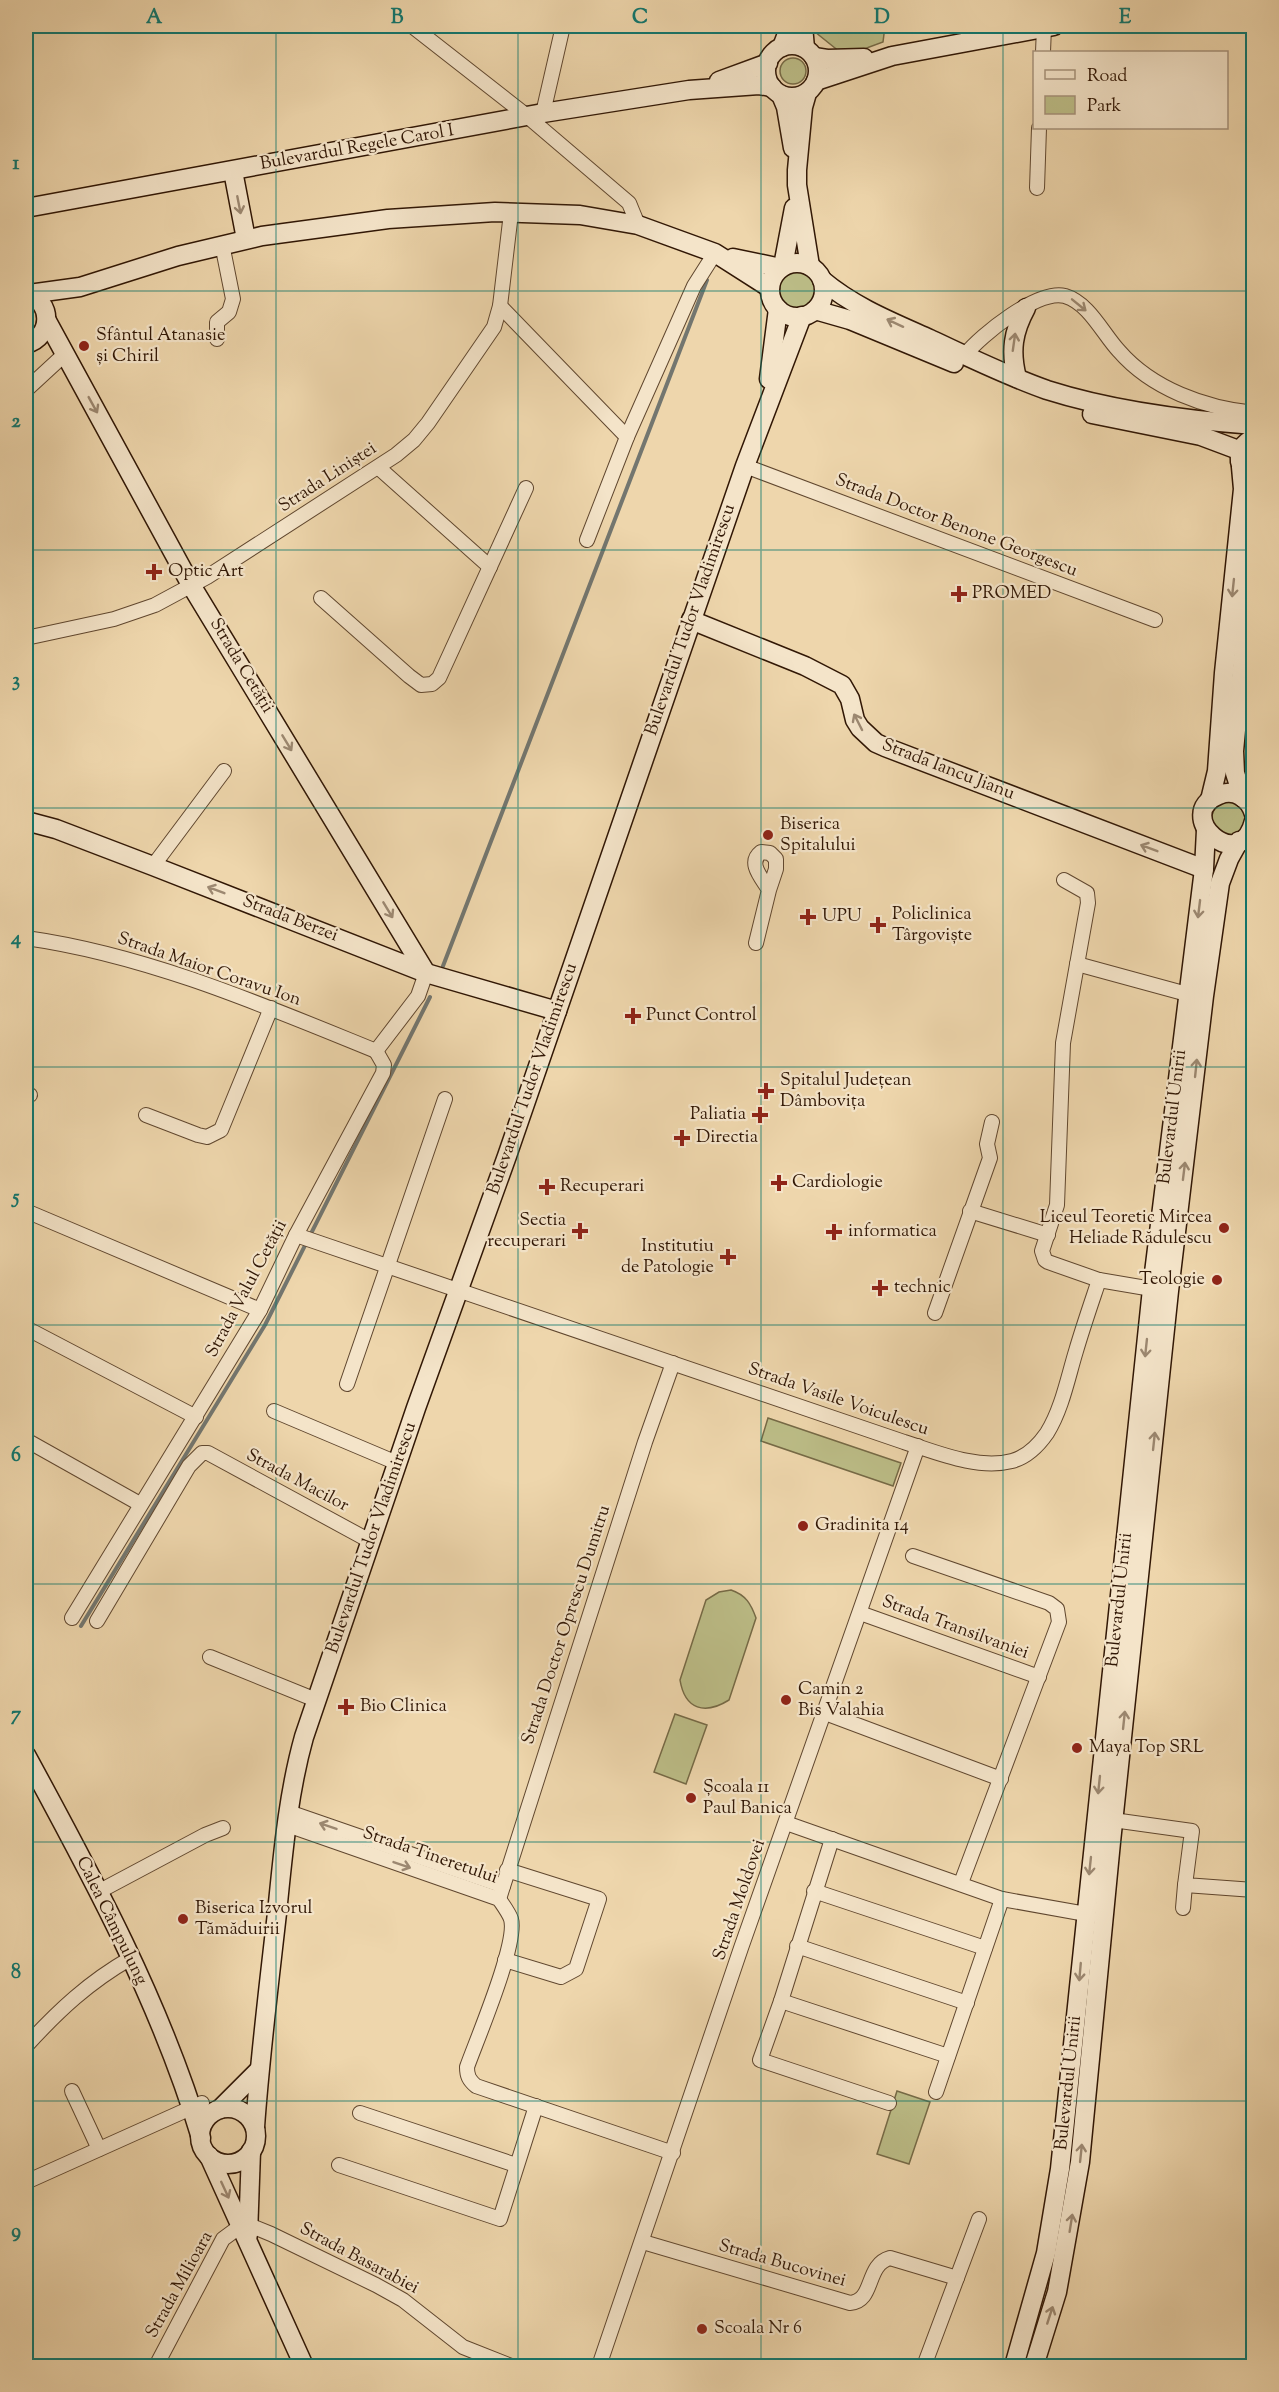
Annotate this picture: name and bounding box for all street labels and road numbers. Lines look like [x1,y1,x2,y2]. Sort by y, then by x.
street label: Bulevardul Regele Carol I [258,118,456,178]
street label: Strada Liniștei [274,436,382,520]
street label: Strada Doctor Benone Georgescu [831,468,1081,584]
street label: Bulevardul Tudor Vladimirescu [639,501,743,739]
street label: Strada Cetății [202,613,280,719]
street label: Strada Iancu Jianu [878,733,1018,807]
street label: Strada Berzei [238,889,342,949]
street label: Strada Maior Coravu Ion [114,926,305,1014]
street label: Bulevardul Tudor Vladimirescu [481,960,585,1198]
street label: Bulevardul Unirii [1152,1048,1194,1186]
street label: Strada Valul Cetății [200,1215,294,1363]
street label: Strada Vasile Voiculescu [744,1357,932,1443]
street label: Bulevardul Tudor Vladimirescu [320,1419,424,1657]
street label: Strada Macilor [241,1443,353,1519]
street label: Strada Doctor Oprescu Dumitru [516,1502,618,1748]
street label: Bulevardul Unirii [1100,1531,1140,1669]
street label: Strada Transilvaniei [878,1589,1032,1667]
street label: Strada Tineretului [359,1821,501,1891]
street label: Strada Moldovei [707,1836,773,1964]
street label: Calea Câmpulung [69,1852,153,1990]
street label: Bulevardul Unirii [1049,2014,1089,2152]
street label: Strada Basarabiei [295,2217,423,2301]
street label: Strada Milioara [140,2227,220,2343]
street label: Strada Bucovinei [715,2233,849,2295]

